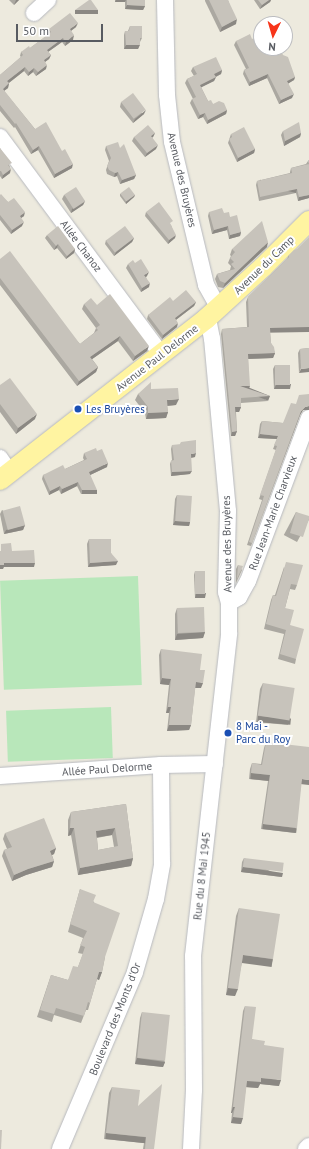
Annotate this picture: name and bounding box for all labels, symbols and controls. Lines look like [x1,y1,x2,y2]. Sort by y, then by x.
scale bar [18,16,105,42]
north arrow [253,16,293,56]
text: 50 m [23,23,49,38]
text: N [268,40,276,54]
street label: Avenue des Bruyères [165,131,199,229]
street label: Allée Chanoz [57,218,105,274]
street label: Avenue du Camp [231,233,297,297]
street label: Avenue Paul Delorme [113,322,201,394]
place label: Les Bruyères [86,402,145,416]
marker: Les Bruyères [73,404,83,414]
street label: Rue Jean-Marie Charvieux [246,454,300,572]
street label: Avenue des Bruyères [220,495,234,593]
place label: 8 Mai - Parc du Roy [236,720,291,746]
marker: 8 Mai - Parc du Roy [223,728,233,738]
street label: Allée Paul Delorme [62,759,152,779]
street label: Rue du 8 Mai 1945 [191,831,213,921]
street label: Boulevard des Monts d'Or [86,961,144,1077]

